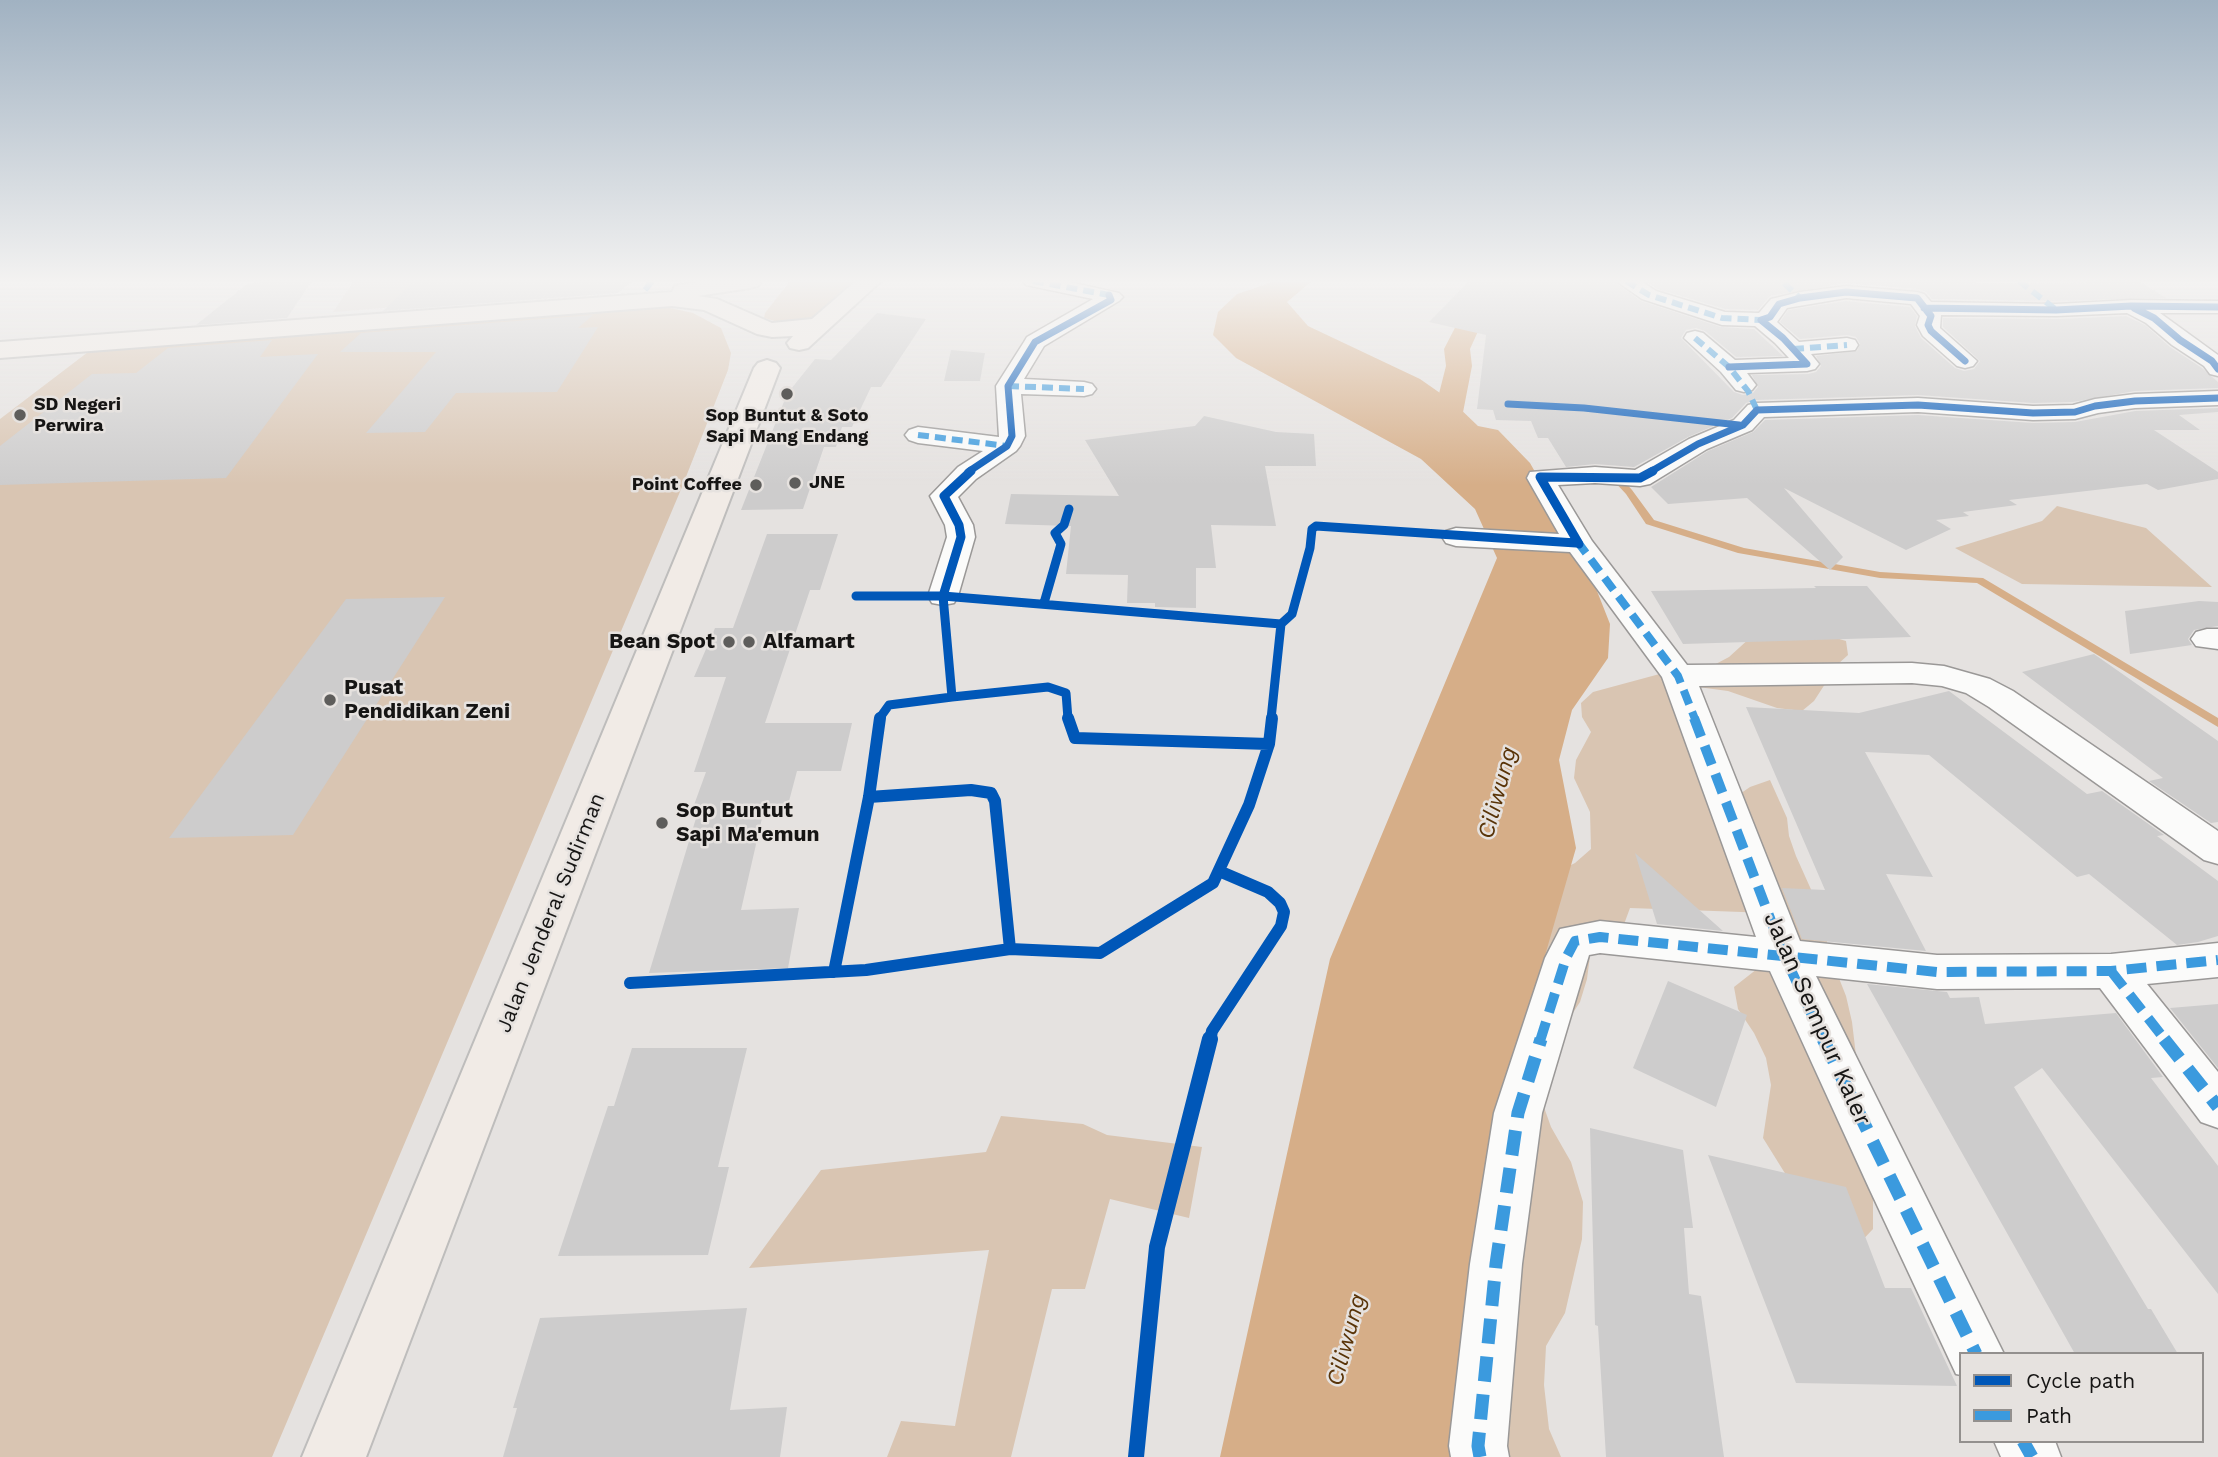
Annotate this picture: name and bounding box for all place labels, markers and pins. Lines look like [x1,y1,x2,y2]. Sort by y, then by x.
marker: Sop Buntut & Soto Sapi Mang Endang [779,386,795,402]
place label: SD Negeri Perwira [34,394,121,436]
place label: Sop Buntut & Soto Sapi Mang Endang [705,405,869,448]
marker: SD Negeri Perwira [12,407,28,423]
place label: JNE [809,472,845,494]
place label: Point Coffee [632,474,742,496]
marker: JNE [787,475,803,491]
marker: Point Coffee [748,477,764,493]
place label: Bean Spot [609,629,715,655]
place label: Alfamart [763,629,855,655]
marker: Bean Spot [721,634,737,650]
marker: Alfamart [741,634,757,650]
place label: Pusat Pendidikan Zeni [344,675,510,725]
marker: Pusat Pendidikan Zeni [322,692,338,708]
place label: Sop Buntut Sapi Ma'emun [676,798,819,848]
marker: Sop Buntut Sapi Ma'emun [654,815,670,831]

